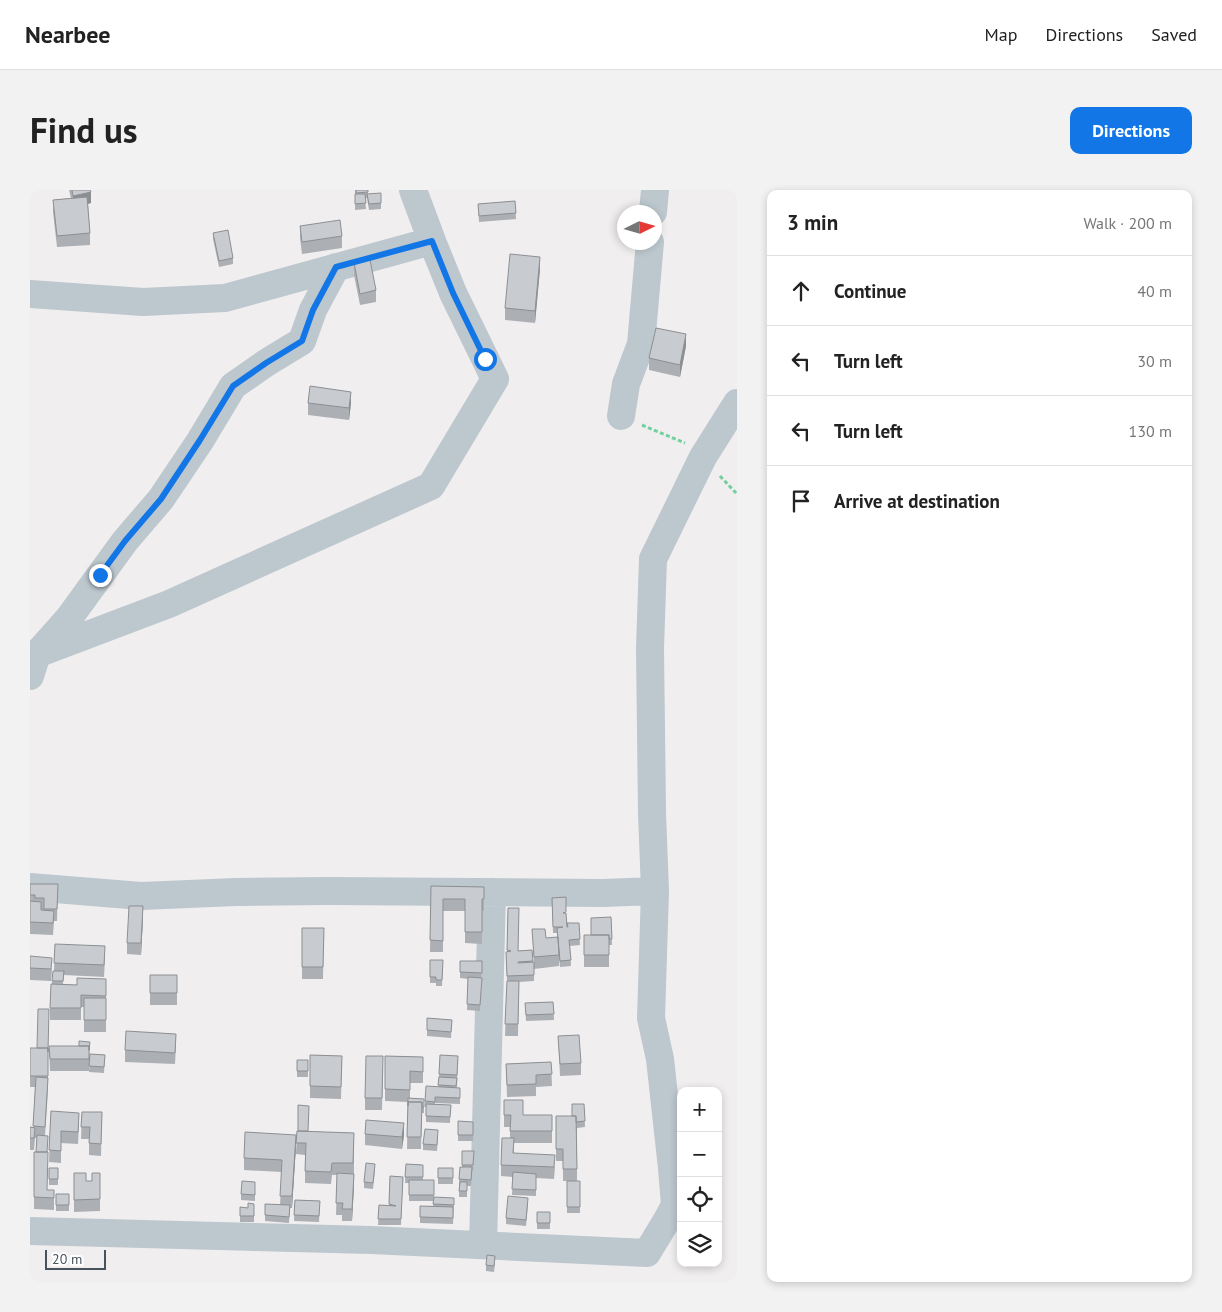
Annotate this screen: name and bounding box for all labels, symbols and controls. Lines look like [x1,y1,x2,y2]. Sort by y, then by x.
text: Nearbee [25,19,110,50]
text: Map [985,23,1017,46]
text: Directions [1045,23,1123,46]
text: Saved [1151,23,1197,46]
text: Find us [30,107,138,153]
button: Directions [1070,107,1192,154]
north arrow [617,205,662,250]
text: 3 min [787,209,838,236]
text: Walk · 200 m [1083,213,1172,233]
icon: ahead [787,277,815,305]
text: Continue [834,279,906,303]
text: 40 m [1137,281,1172,301]
icon: left [787,347,815,375]
route start [474,348,497,371]
text: Turn left [834,349,903,373]
text: 30 m [1137,351,1172,371]
icon: left [787,417,815,445]
text: Turn left [834,419,903,443]
text: 130 m [1129,421,1172,441]
icon: arrive [787,487,815,515]
text: Arrive at destination [834,489,1000,513]
route end [89,564,112,587]
map controls [677,1087,722,1267]
button: + [677,1087,722,1132]
button: − [677,1132,722,1177]
button: locate [677,1177,722,1222]
button: layers [677,1222,722,1267]
scale bar [45,1247,106,1270]
text: 20 m [52,1250,82,1268]

